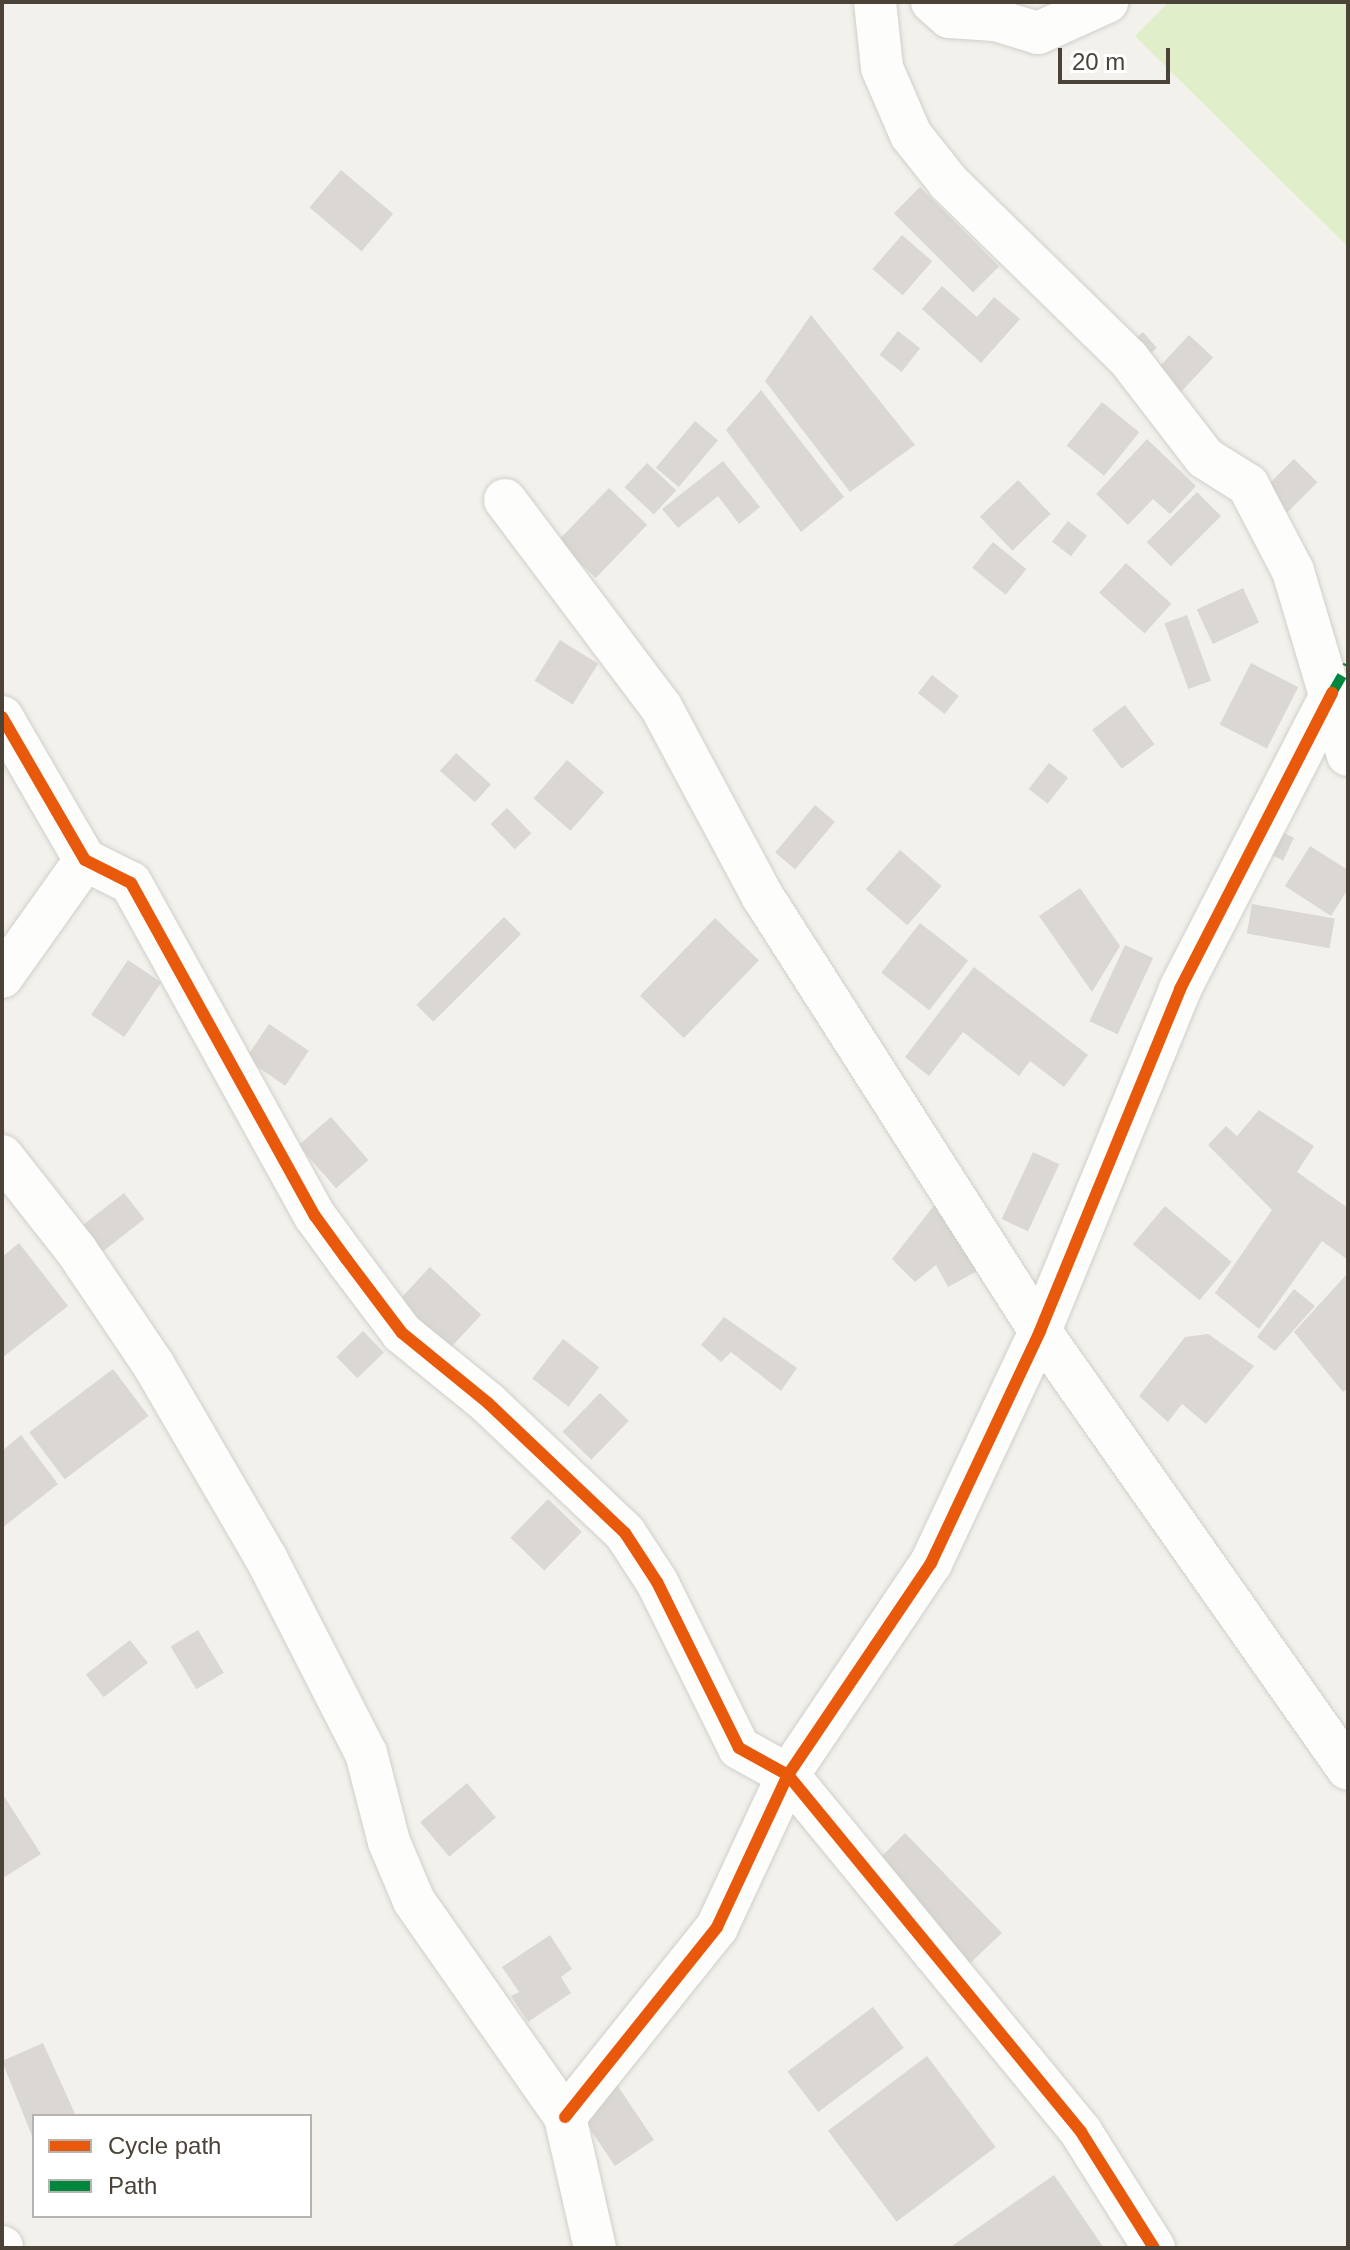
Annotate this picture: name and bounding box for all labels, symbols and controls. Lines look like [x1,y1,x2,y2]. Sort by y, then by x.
scale bar [1062,32,1174,82]
text: 20 m [1072,48,1125,75]
legend [32,2114,312,2218]
text: Cycle path [108,2132,221,2159]
text: Path [108,2172,157,2199]

